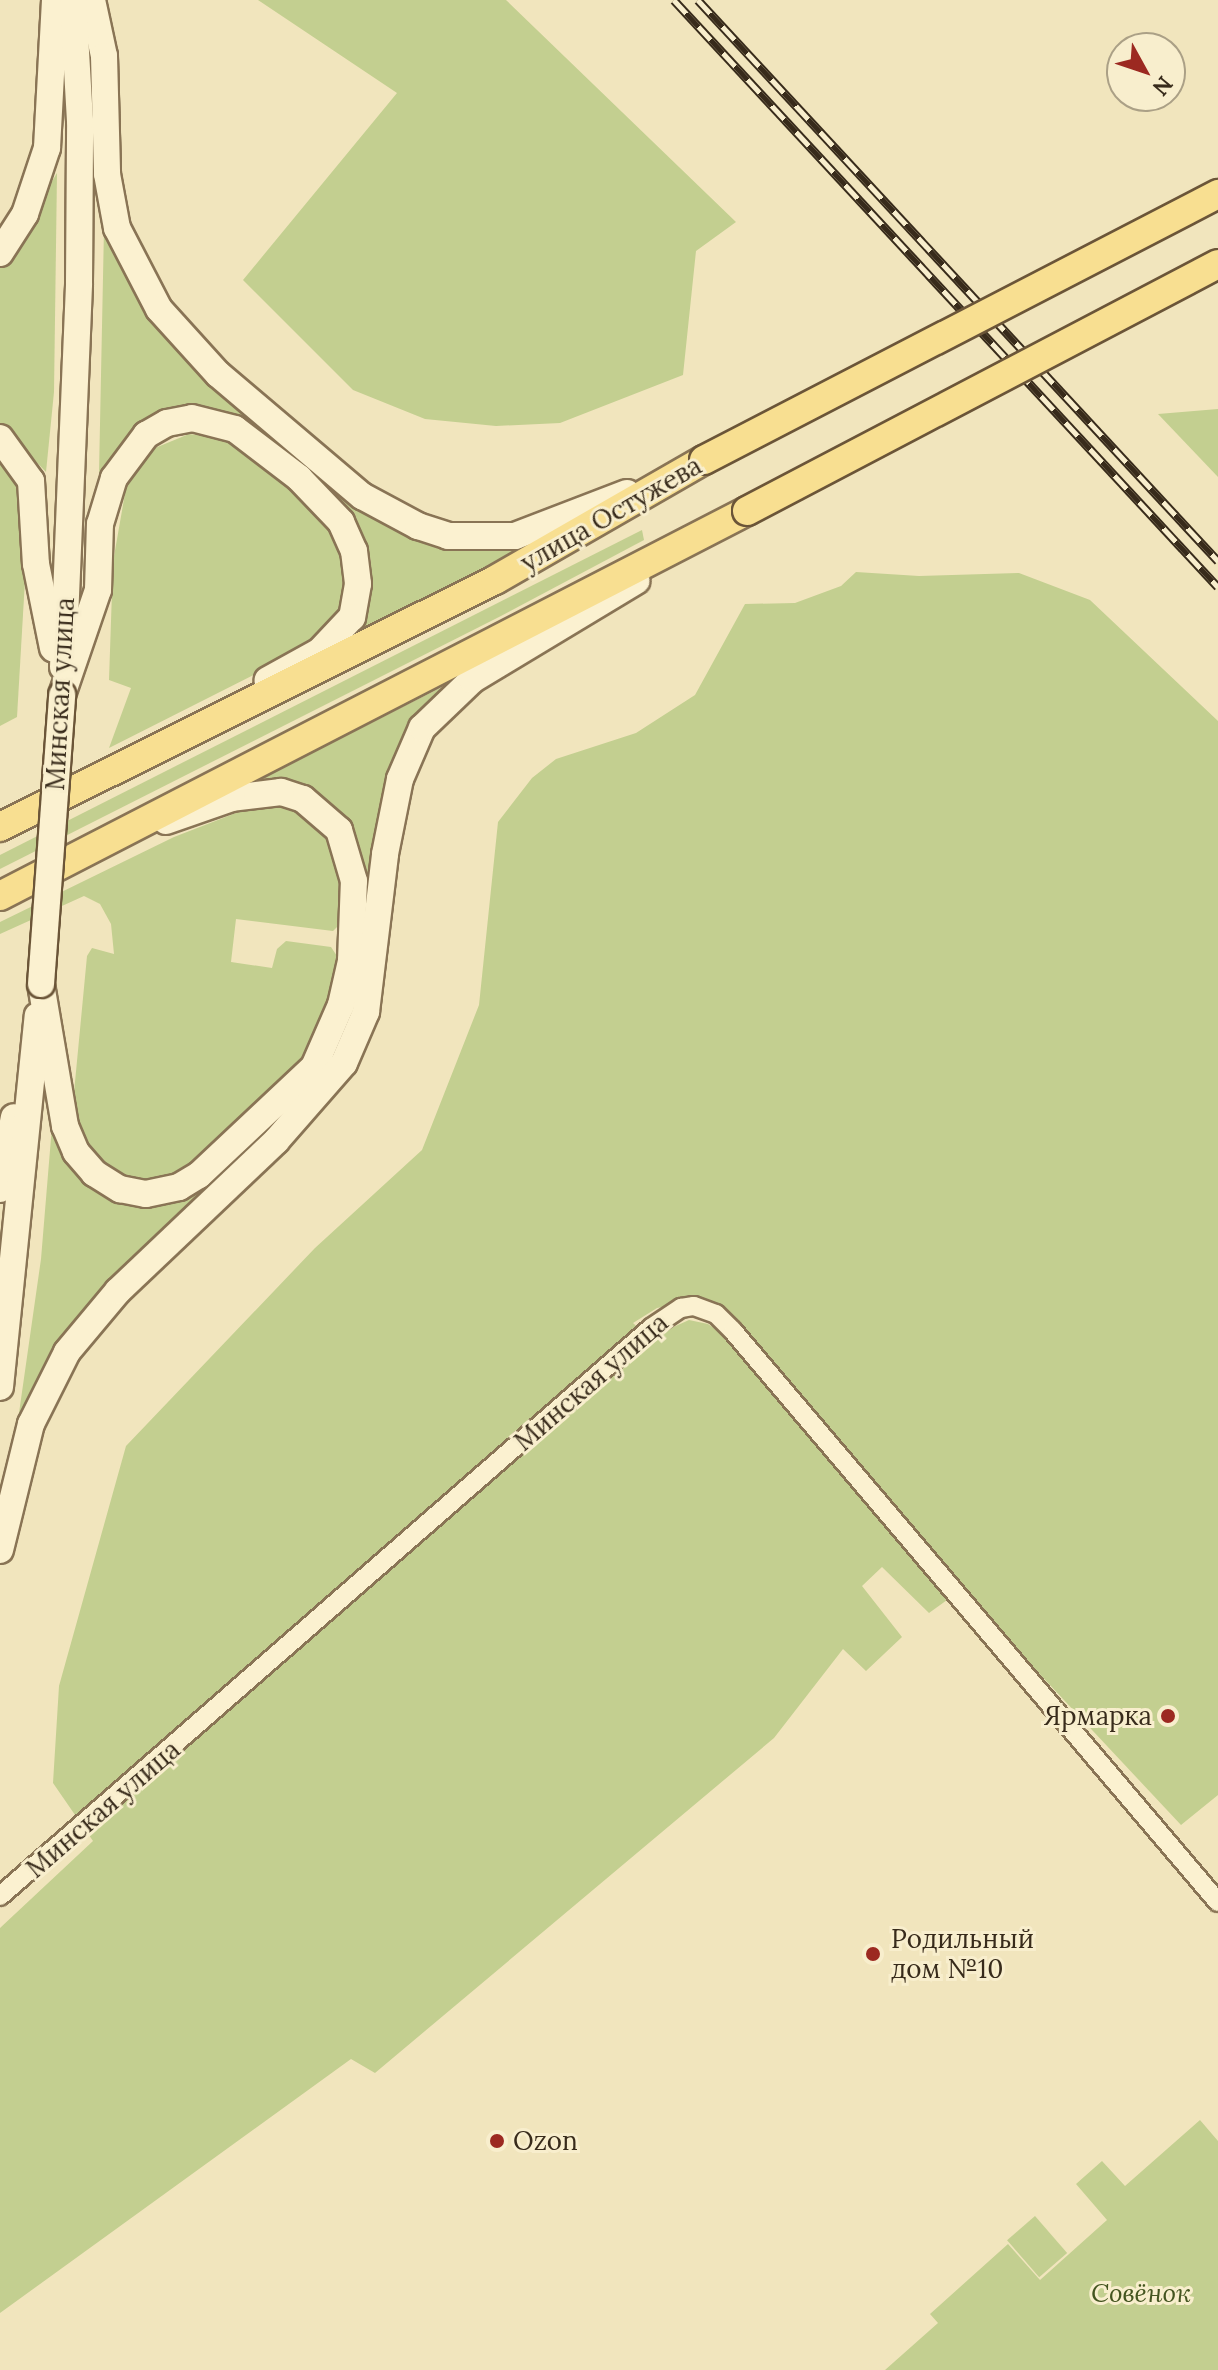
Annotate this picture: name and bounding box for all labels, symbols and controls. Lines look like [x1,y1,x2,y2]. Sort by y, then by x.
north arrow [1106,32,1186,112]
text: N [1147,71,1179,102]
street label: улица Остужева [515,450,707,578]
street label: Минская улица [39,597,81,791]
street label: Минская улица [508,1307,674,1457]
place label: Ярмарка [1043,1700,1152,1732]
marker: Ярмарка [1159,1707,1177,1725]
street label: Минская улица [20,1734,186,1884]
place label: Родильный дом №10 [891,1923,1034,1984]
marker: Родильный дом №10 [862,1943,884,1965]
place label: Ozon [513,2125,578,2157]
marker: Ozon [488,2132,506,2150]
park label: Совёнок [1091,2277,1191,2309]

